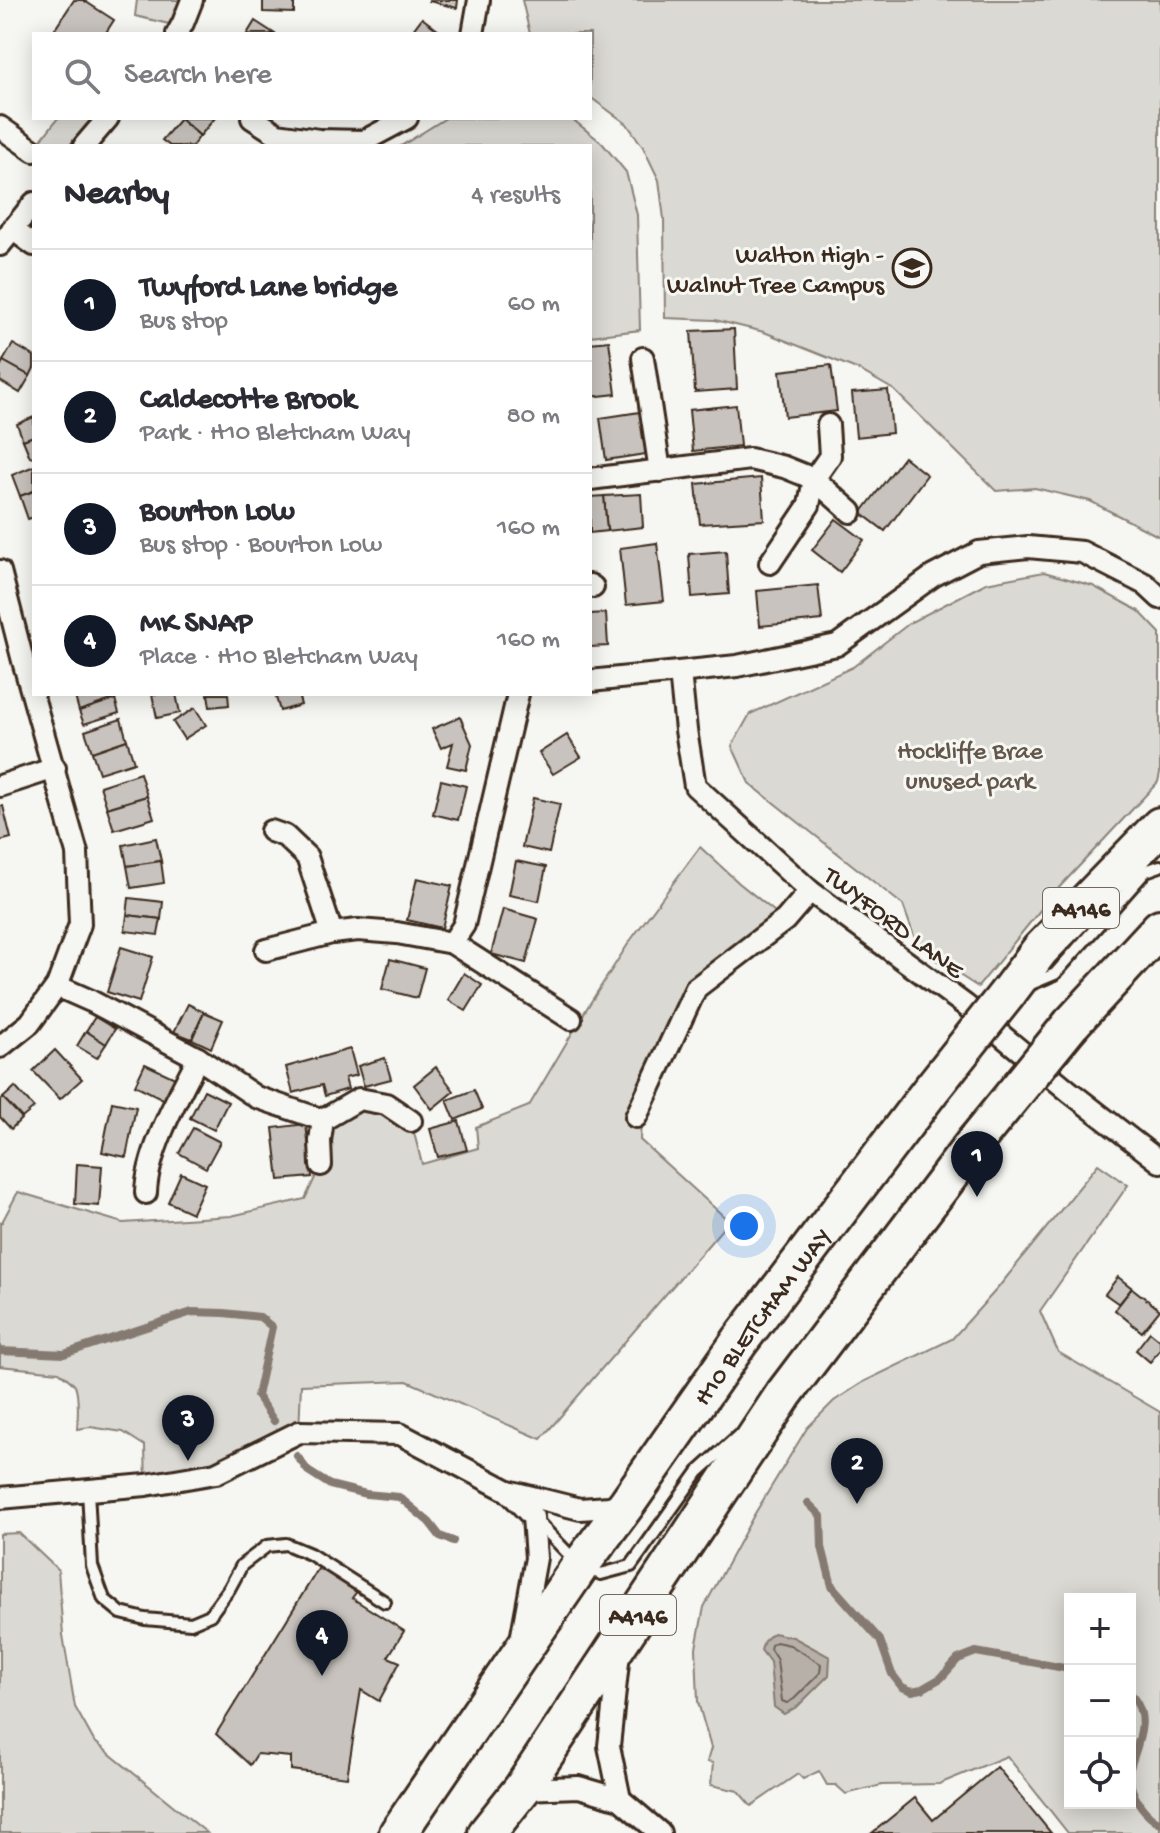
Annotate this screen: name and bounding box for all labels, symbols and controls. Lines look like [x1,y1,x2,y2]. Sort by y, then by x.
search box [32,32,592,120]
icon: search [60,54,104,98]
text: Search here [124,59,272,94]
text: Nearby [64,176,169,216]
text: 4 results [471,181,560,212]
place label: Walton High - Walnut Tree Campus [667,242,885,303]
school or university icon: Walton High - Walnut Tree Campus [891,247,933,289]
text: Twyford Lane bridge [140,272,397,307]
text: 1 [85,290,95,321]
text: 60 m [507,290,560,321]
text: Bus stop [140,307,228,338]
text: Caldecotte Brook [140,384,356,419]
text: 2 [84,402,96,433]
text: 80 m [506,402,560,433]
text: Park · H10 Bletcham Way [140,419,411,450]
text: Bourton Low [140,496,295,531]
text: 3 [83,514,97,545]
text: 160 m [497,514,560,545]
text: Bus stop · Bourton Low [140,531,382,562]
text: MK SNAP [140,608,252,643]
text: 4 [84,626,96,657]
text: 160 m [497,626,560,657]
text: Place · H10 Bletcham Way [140,643,418,674]
park label: Hockliffe Brae unused park [897,738,1044,799]
street label: TWYFORD LANE [814,860,969,988]
road number: A4146 [1043,888,1119,928]
pin: 1 [951,1131,1003,1197]
your location [724,1206,764,1246]
street label: H10 BLETCHAM WAY [689,1223,840,1413]
pin: 3 [162,1395,214,1461]
pin: 2 [831,1438,883,1504]
map controls [1064,1593,1136,1809]
button: + [1064,1593,1136,1665]
road number: A4146 [600,1595,676,1635]
pin: 4 [296,1610,348,1676]
button: − [1064,1665,1136,1737]
button: locate [1064,1737,1136,1809]

